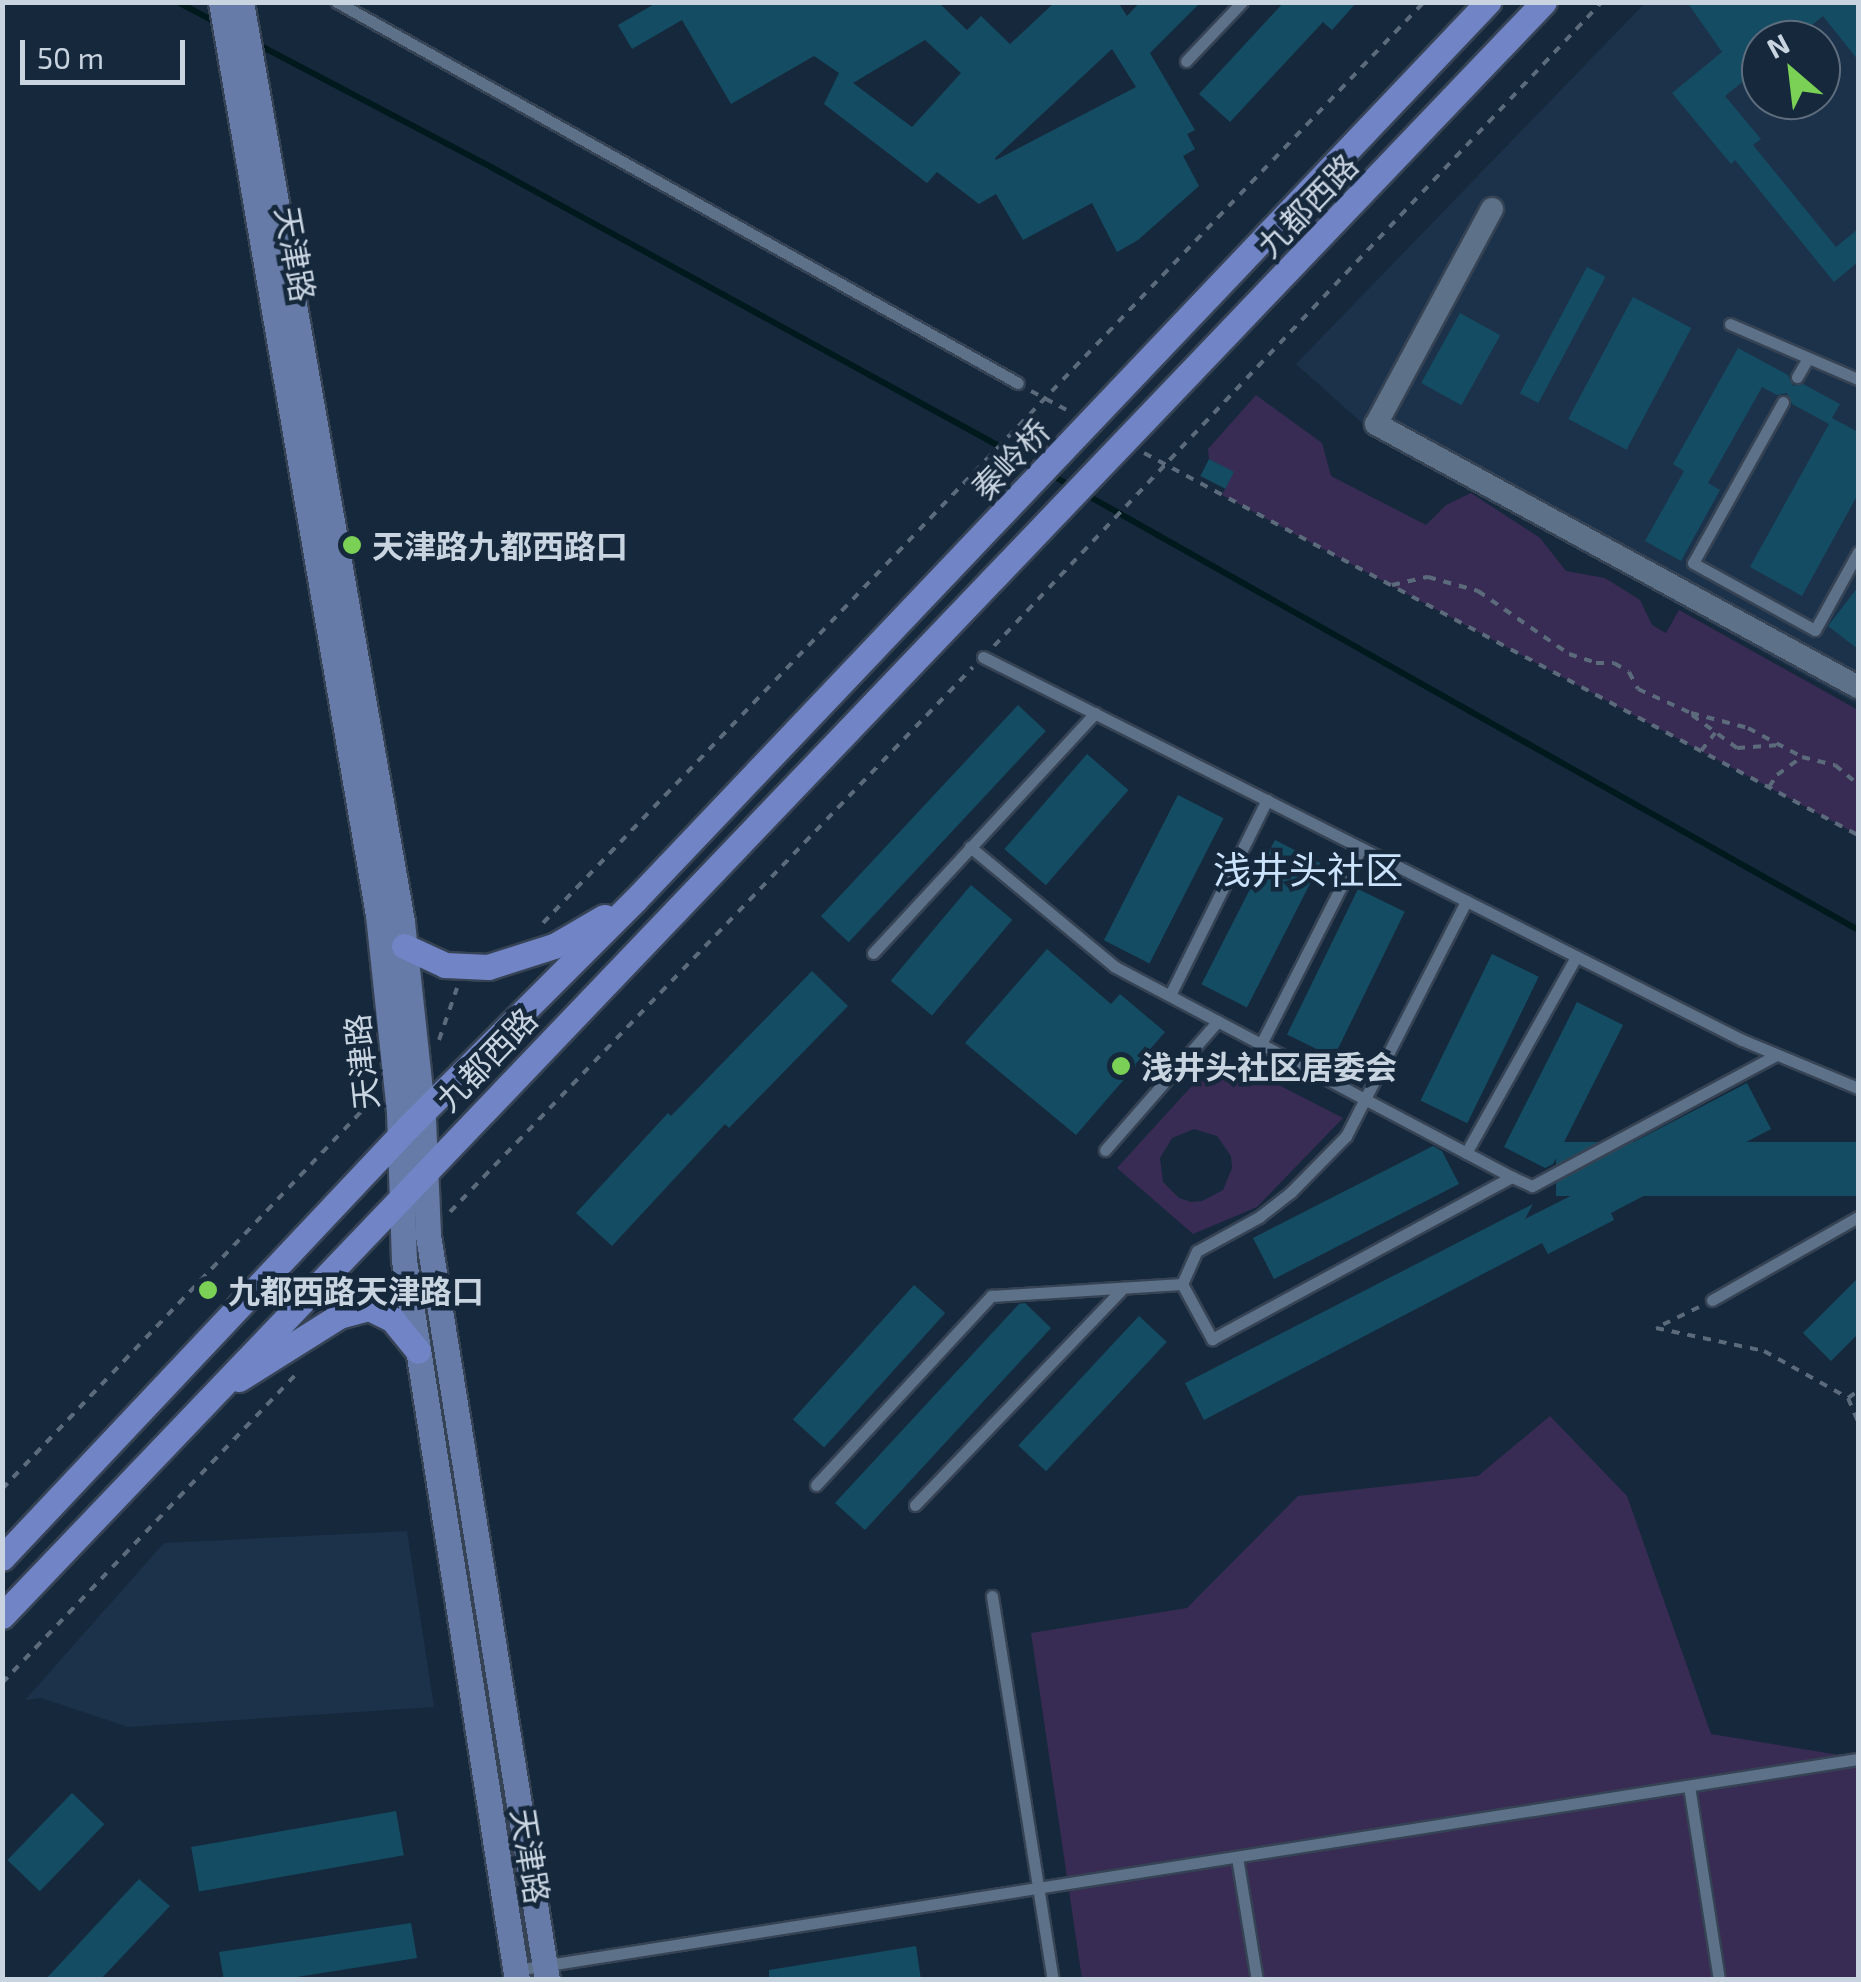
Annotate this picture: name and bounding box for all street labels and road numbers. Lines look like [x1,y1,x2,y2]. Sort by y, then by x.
street label: 九都西路 [1249,146,1365,264]
street label: 天津路 [269,203,323,305]
street label: 秦岭桥 [963,411,1057,507]
street label: 九都西路 [428,1000,544,1118]
street label: 天津路 [337,1012,385,1112]
street label: 天津路 [505,1806,557,1906]

